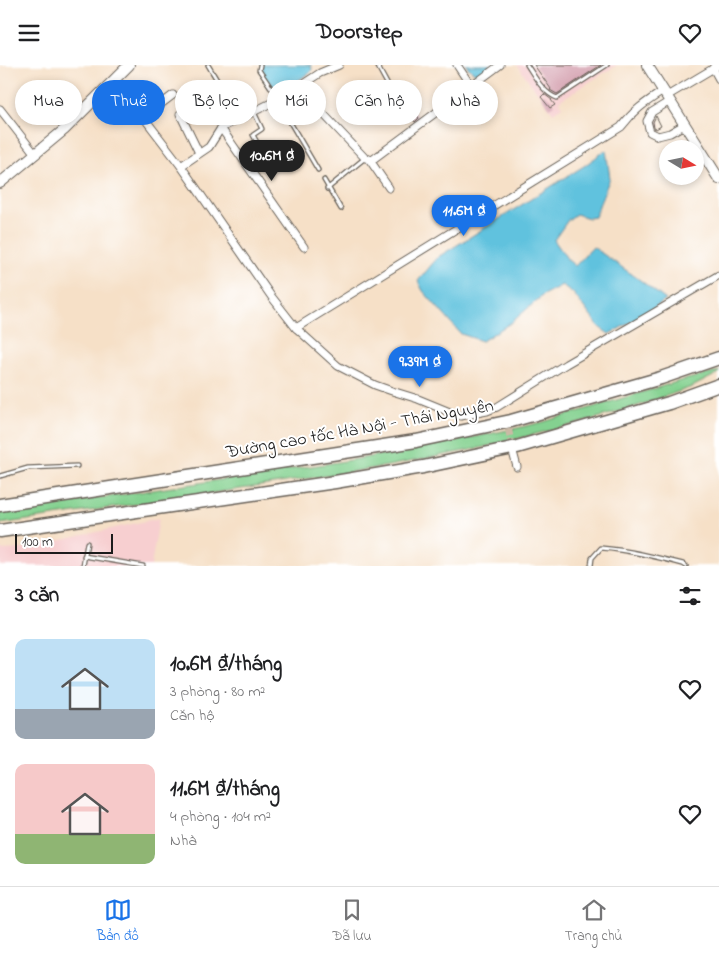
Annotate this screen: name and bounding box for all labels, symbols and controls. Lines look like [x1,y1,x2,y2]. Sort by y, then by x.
text: Doorstep [316,17,403,49]
icon: menu [15,19,43,47]
icon: heart [676,19,704,47]
chip: Mua [15,80,82,125]
chip: Thuê [92,80,165,125]
chip: Bộ lọc [175,80,257,125]
chip: Mới [267,80,326,125]
chip: Căn hộ [336,80,422,125]
chip: Nhà [432,80,498,125]
pin: 10.6M ₫ [226,139,318,182]
north arrow [659,140,704,185]
map controls [659,140,704,185]
text: 10.6M ₫ [250,144,294,168]
pin: 11.6M ₫ [418,195,510,237]
text: 11.6M ₫ [443,199,485,223]
pin: 9.39M ₫ [374,345,466,388]
text: 9.39M ₫ [399,350,441,374]
street label: Đường cao tốc Hà Nội - Thái Nguyên [223,394,496,468]
scale bar [15,531,112,554]
text: 100 m [22,532,53,553]
text: 3 căn [15,581,59,611]
icon: filters [676,582,704,610]
text: 10.6M ₫/tháng [170,650,282,680]
icon: home [55,659,115,719]
icon: heart [676,675,704,703]
text: 3 phòng · 80 m² [170,680,265,704]
text: Căn hộ [170,704,214,728]
text: 11.6M ₫/tháng [170,775,280,805]
icon: home [55,784,115,844]
icon: heart [676,800,704,828]
text: 4 phòng · 104 m² [170,805,271,829]
text: Nhà [170,829,197,853]
tab: Bản đồ [97,896,139,947]
tab: Đã lưu [332,896,371,947]
tab: Trang chủ [565,896,622,947]

